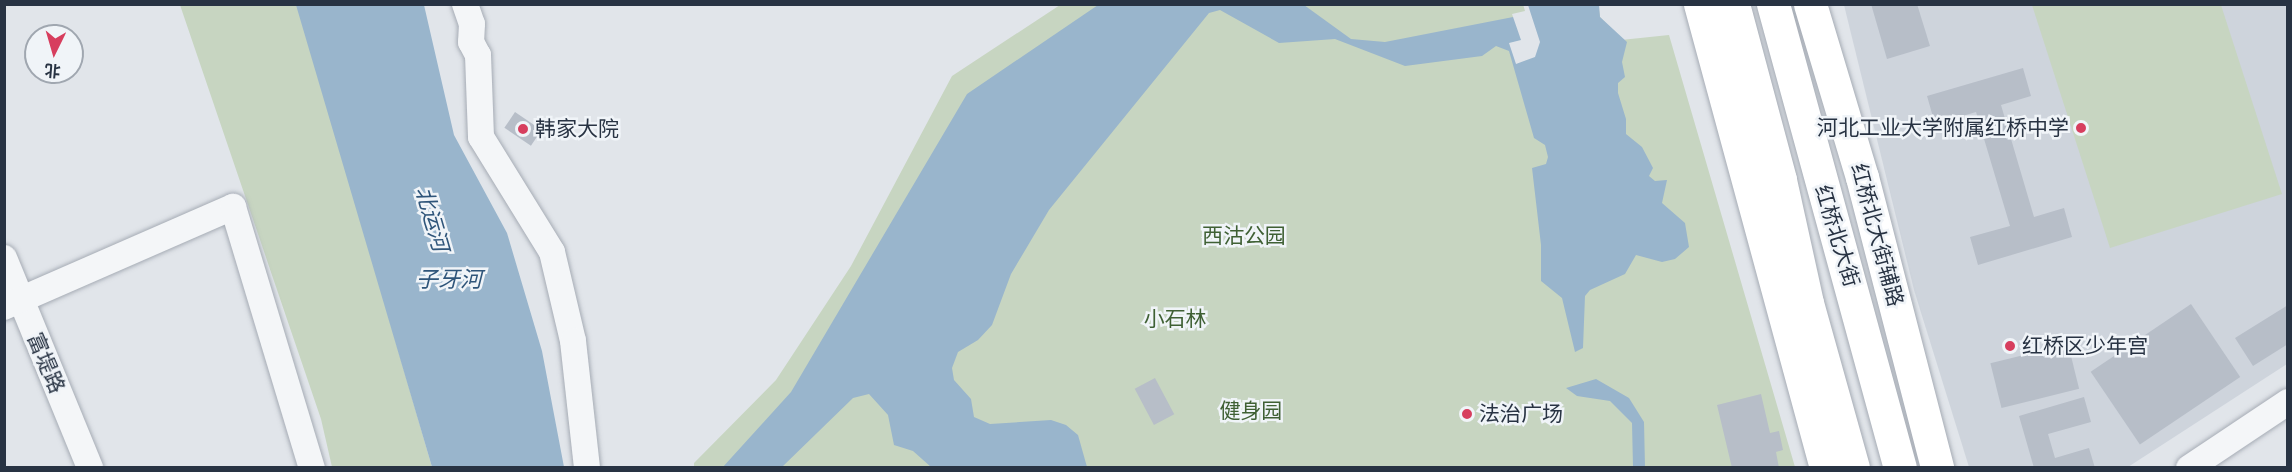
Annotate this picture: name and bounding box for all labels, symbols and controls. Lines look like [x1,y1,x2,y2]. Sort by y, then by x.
north arrow [24,24,84,84]
text: 北 [44,60,61,81]
place label: 河北工业大学附属红桥中学 [1817,115,2069,141]
place label: 韩家大院 [535,116,619,142]
marker: 河北工业大学附属红桥中学 [2074,121,2088,135]
marker: 韩家大院 [516,122,530,136]
street label: 红桥北大街辅路 [1846,161,1908,309]
street label: 红桥北大街 [1810,182,1864,290]
water label: 北运河 [410,184,454,254]
park label: 西沽公园 [1202,223,1286,249]
water label: 子牙河 [416,267,482,293]
park label: 小石林 [1144,306,1206,332]
street label: 富堤路 [22,329,70,397]
place label: 红桥区少年宫 [2022,333,2148,359]
marker: 红桥区少年宫 [2003,339,2017,353]
park label: 健身园 [1220,398,1282,424]
place label: 法治广场 [1479,401,1563,427]
marker: 法治广场 [1460,407,1474,421]

